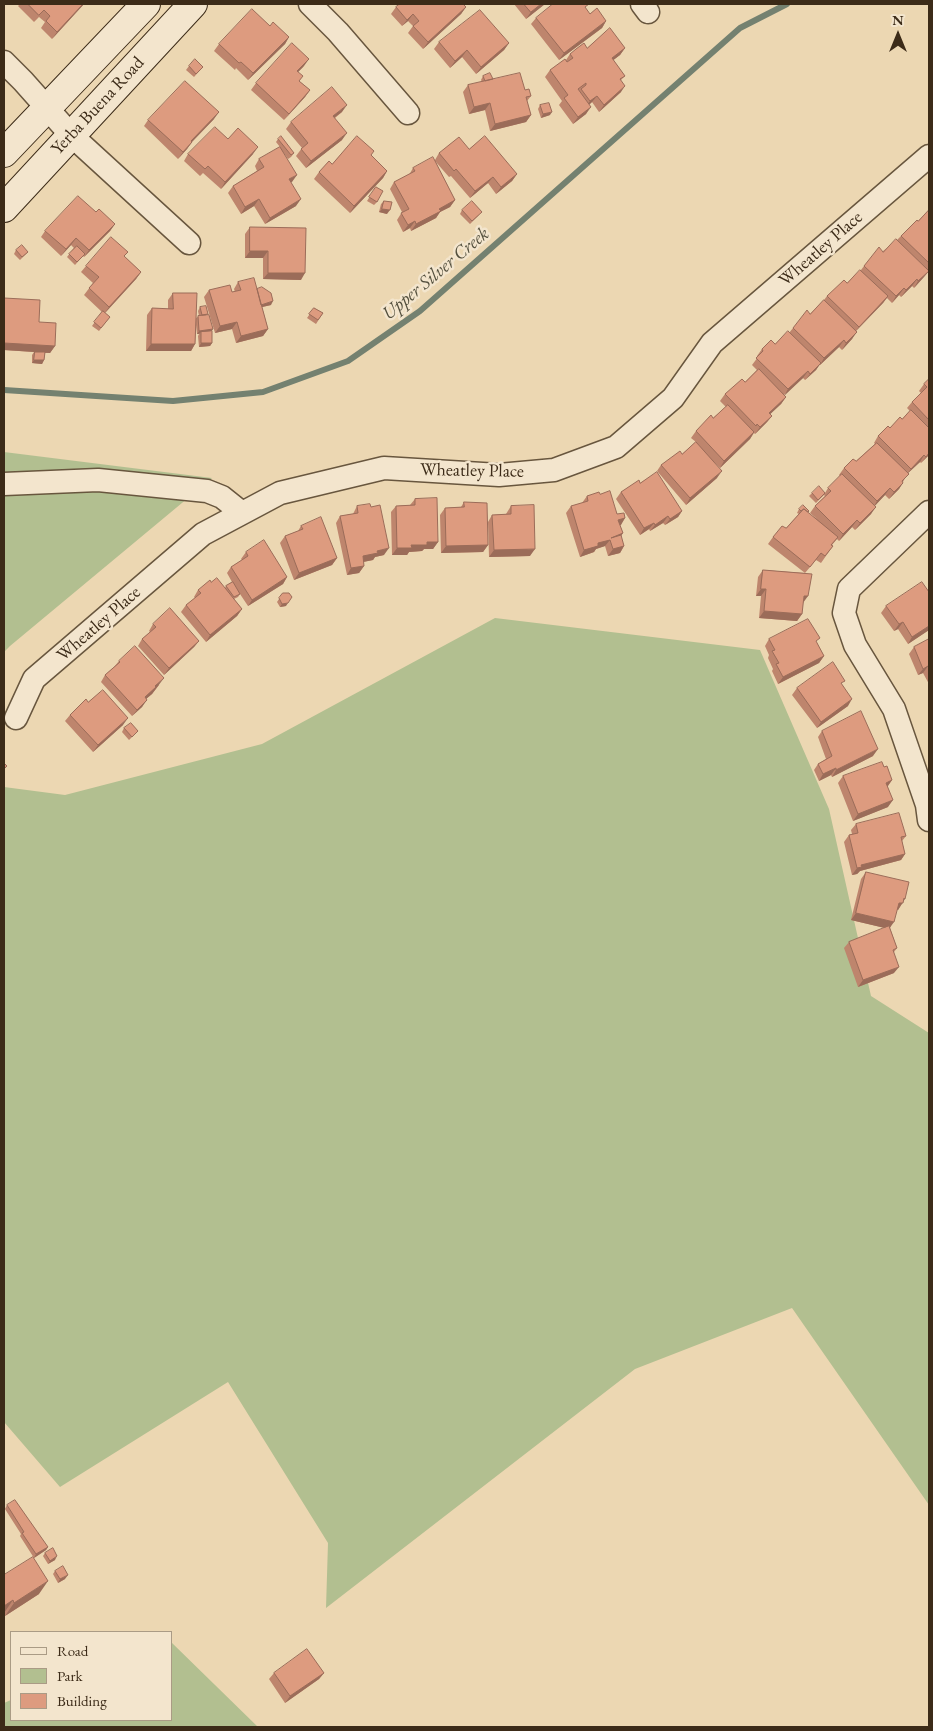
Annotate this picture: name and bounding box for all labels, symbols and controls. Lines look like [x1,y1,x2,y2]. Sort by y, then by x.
north arrow [873,10,923,60]
text: N [892,11,904,29]
street label: Yerba Buena Road [47,52,149,160]
street label: Wheatley Place [775,207,867,291]
water label: Upper Silver Creek [378,223,494,325]
street label: Wheatley Place [420,459,524,483]
street label: Wheatley Place [53,582,145,666]
legend [10,1631,172,1721]
text: Road [57,1641,88,1660]
text: Park [57,1666,83,1685]
text: Building [57,1691,107,1710]

